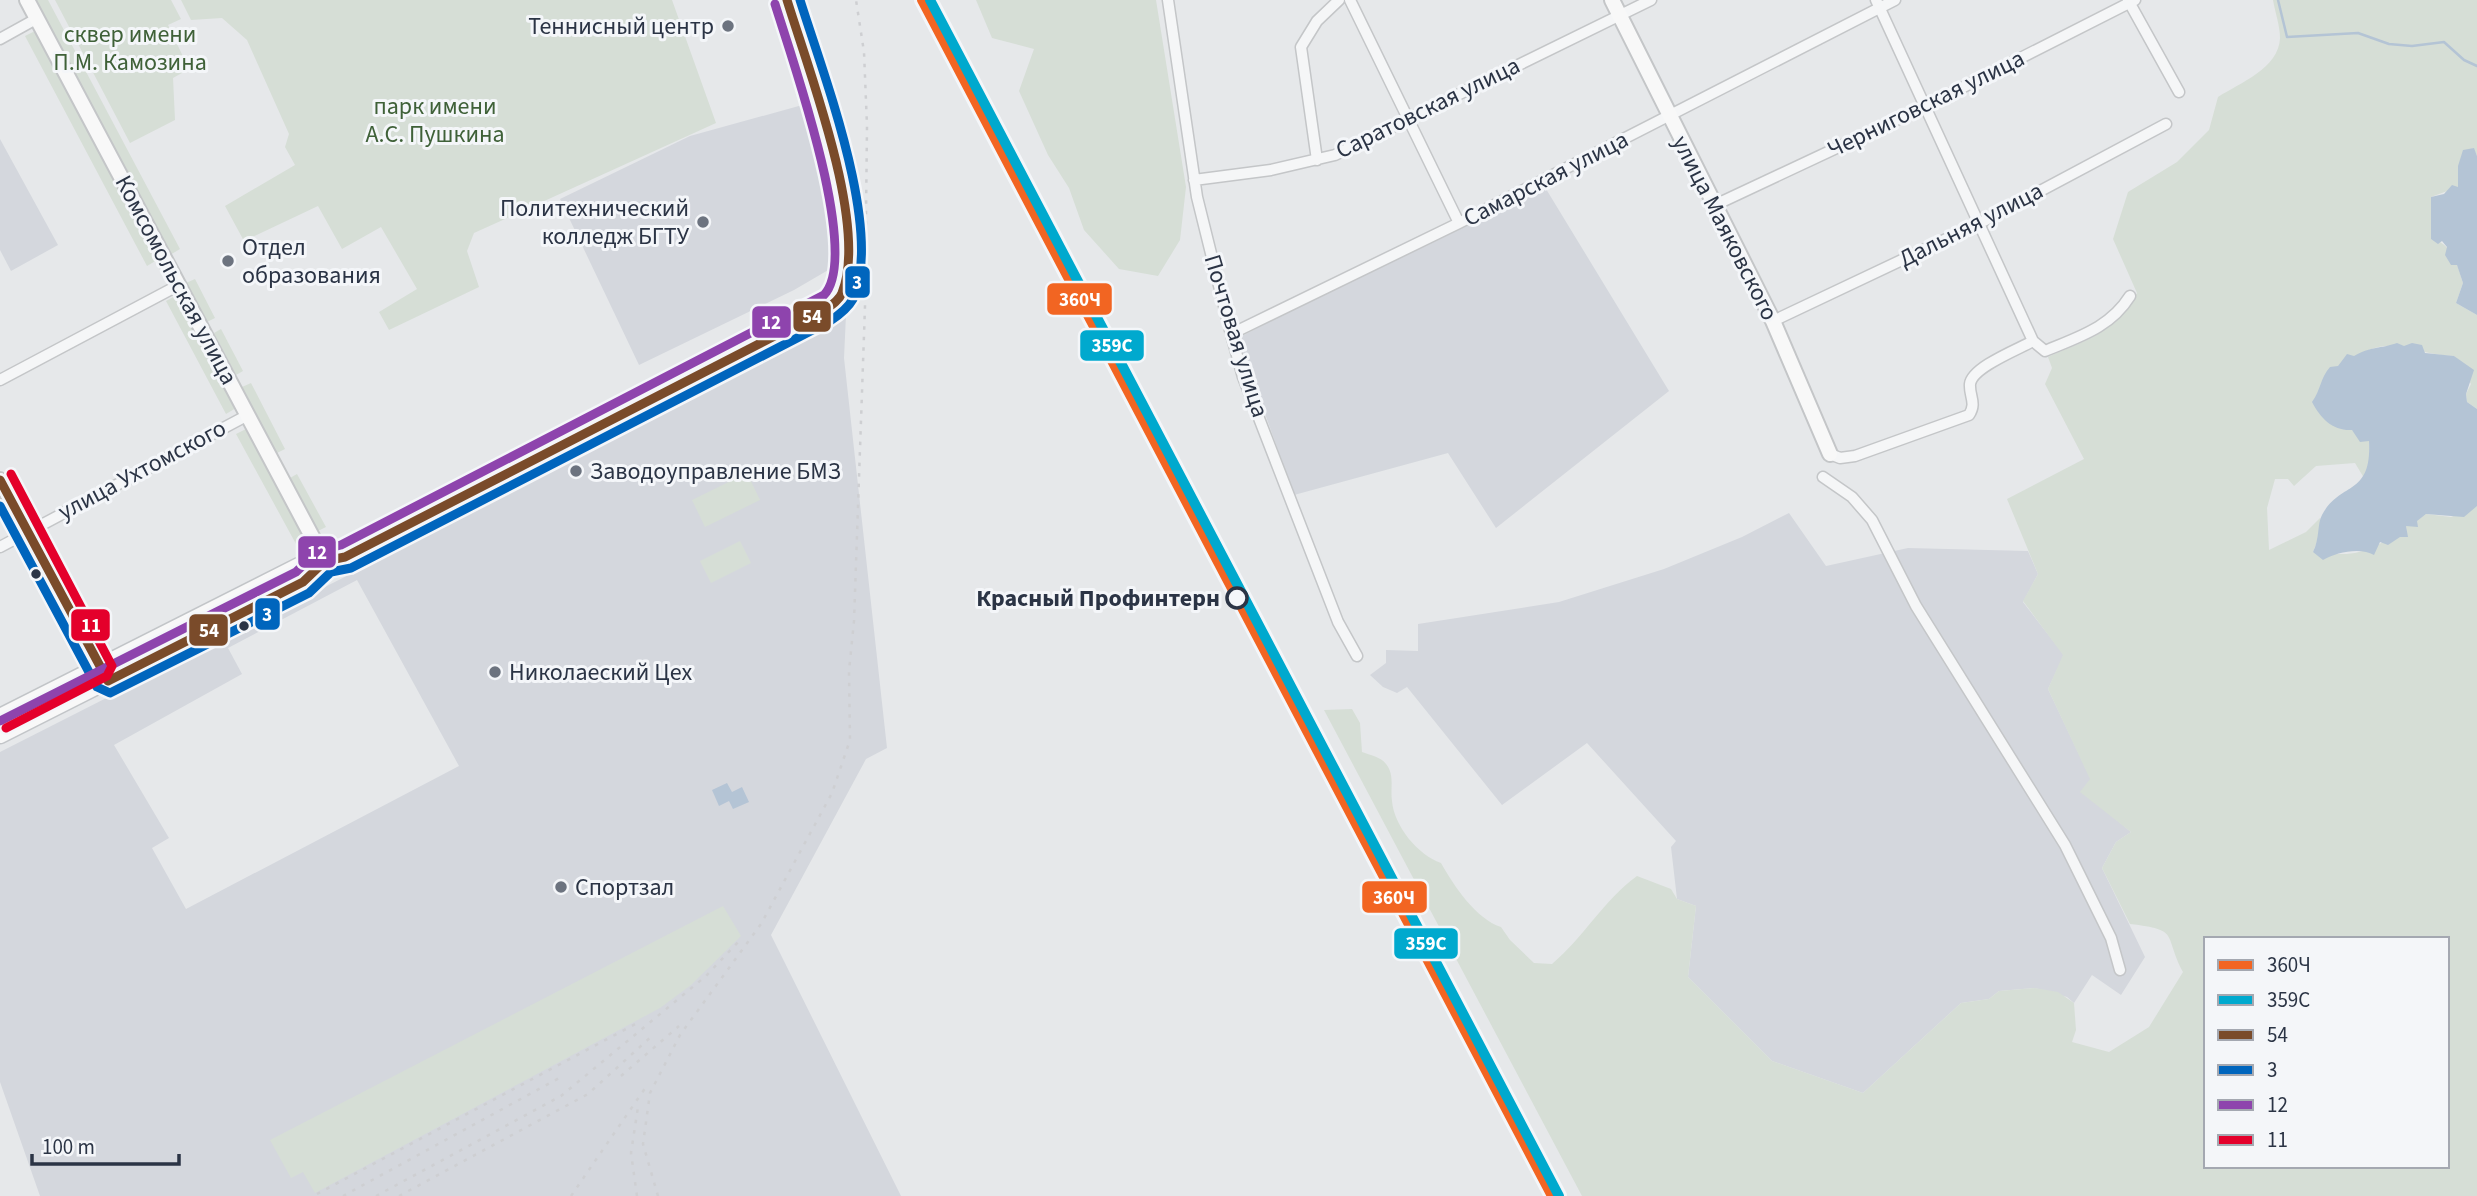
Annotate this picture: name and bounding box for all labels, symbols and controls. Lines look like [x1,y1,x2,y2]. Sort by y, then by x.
place label: Теннисный центр [528,9,714,44]
park label: сквер имени П.М. Камозина [53,17,207,80]
marker: Теннисный центр [720,18,736,34]
street label: Черниговская улица [1822,41,2030,167]
street label: Саратовская улица [1330,48,1526,168]
park label: парк имени А.С. Пушкина [365,89,505,152]
street label: Самарская улица [1457,122,1635,236]
street label: улица Маяковского [1663,129,1787,327]
street label: Комсомольская улица [106,169,246,391]
street label: Дальняя улица [1893,174,2049,276]
place label: Политехнический колледж БГТУ [500,191,690,254]
marker: Политехнический колледж БГТУ [695,214,711,230]
place label: Отдел образования [242,230,381,293]
street label: Почтовая улица [1195,250,1277,422]
marker: Отдел образования [220,253,236,269]
line badge: 3 [844,265,871,299]
text: 3 [852,270,862,297]
line badge: 360Ч [1046,282,1113,316]
text: 360Ч [1059,287,1101,314]
line badge: 54 [792,300,832,333]
text: 54 [802,304,822,331]
line badge: 12 [751,305,792,339]
text: 12 [761,310,781,337]
line badge: 359С [1079,329,1145,362]
text: 359С [1091,333,1133,360]
street label: улица Ухтомского [52,411,232,529]
place label: Заводоуправление БМЗ [590,454,841,489]
marker: Заводоуправление БМЗ [568,463,584,479]
line badge: 12 [297,535,337,569]
text: 12 [307,540,327,567]
unlabelled marker [29,567,43,581]
place label: Красный Профинтерн [976,581,1220,616]
marker: Красный Профинтерн [1226,587,1248,609]
line badge: 3 [254,597,281,631]
text: 3 [262,602,272,629]
line badge: 11 [70,608,111,642]
text: 11 [81,613,101,640]
line badge: 54 [188,613,229,647]
text: 54 [199,618,219,645]
unlabelled marker [237,619,251,633]
place label: Николаеский Цех [509,655,692,690]
marker: Николаеский Цех [487,664,503,680]
place label: Спортзал [575,870,674,905]
marker: Спортзал [553,879,569,895]
line badge: 360Ч [1361,880,1428,914]
text: 360Ч [1373,885,1415,912]
line badge: 359С [1393,927,1459,960]
text: 359С [1405,931,1447,958]
legend [2204,937,2449,1168]
text: 360Ч [2267,950,2311,980]
text: 359С [2267,985,2310,1015]
text: 54 [2267,1020,2288,1050]
text: 3 [2267,1055,2277,1085]
text: 12 [2267,1090,2288,1120]
scale bar [32,1122,178,1166]
text: 11 [2267,1125,2288,1155]
text: 100 m [42,1132,95,1162]

